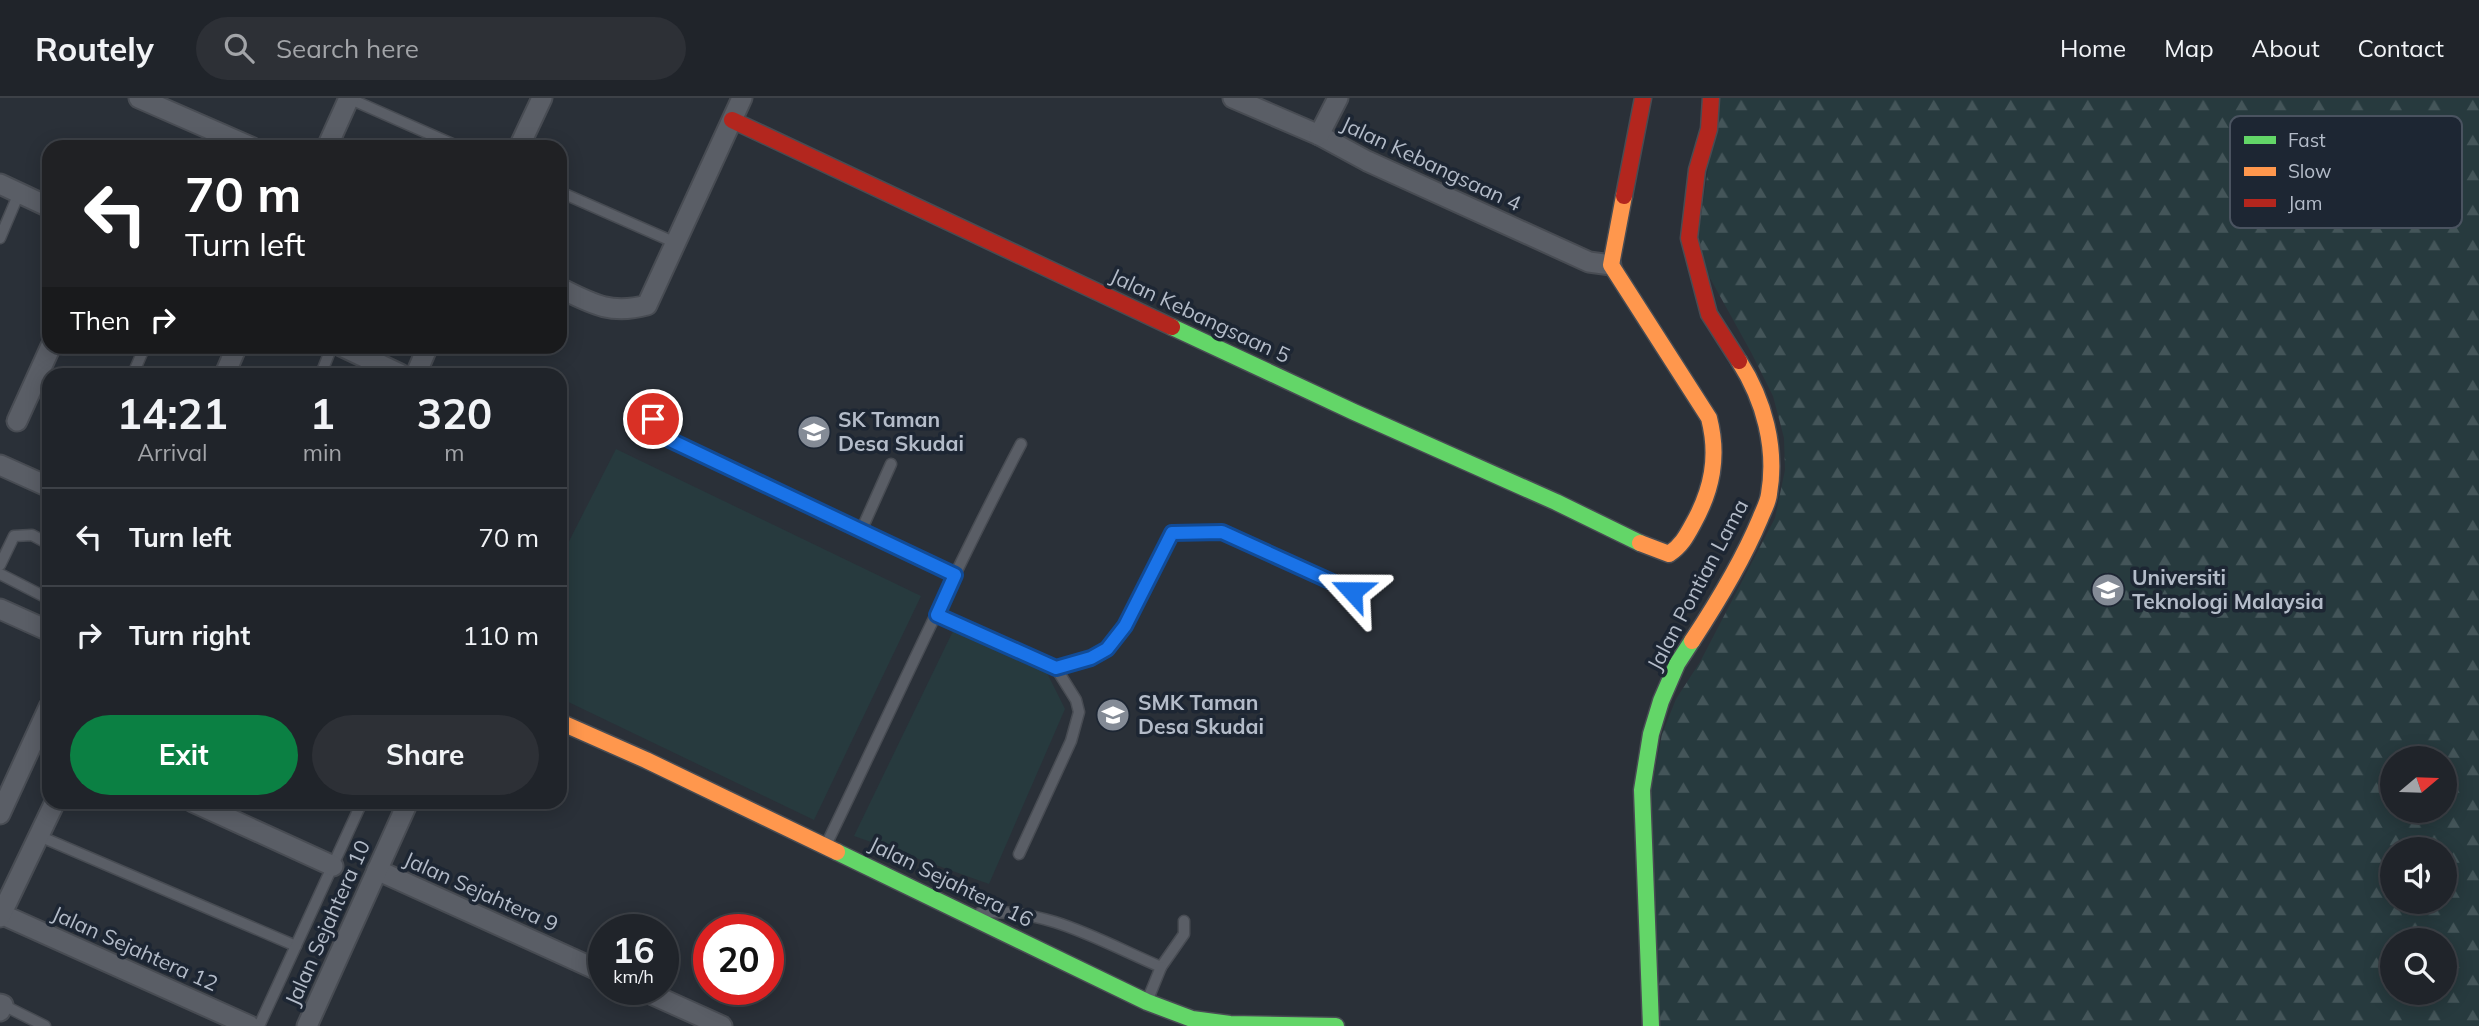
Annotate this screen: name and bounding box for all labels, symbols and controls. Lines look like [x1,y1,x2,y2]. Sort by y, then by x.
search box [196,17,686,80]
text: Routely [35,28,154,69]
icon: search [220,29,258,67]
text: Search here [276,32,419,65]
text: Home [2060,33,2126,63]
text: Map [2164,33,2214,63]
text: About [2252,33,2320,63]
text: Contact [2358,33,2444,63]
street label: Jalan Kebangsaan 4 [1337,110,1526,216]
legend [2230,116,2462,228]
text: Fast [2288,128,2326,152]
text: Slow [2288,159,2332,183]
text: 70 m [185,163,301,224]
icon: left [70,168,161,259]
text: Jam [2288,191,2322,215]
text: Turn left [185,224,305,264]
street label: Jalan Kebangsaan 5 [1106,262,1295,368]
icon: right [144,301,182,339]
text: Then [70,304,130,337]
text: 14:21 [117,387,228,440]
text: 1 [310,387,335,440]
text: 320 [417,387,492,440]
pin [623,389,683,449]
icon: arrive [634,400,672,438]
place label: SK Taman Desa Skudai [838,406,964,456]
school or university icon: SK Taman Desa Skudai [795,413,833,451]
text: Arrival [137,438,208,467]
text: min [303,438,342,467]
text: m [444,438,465,467]
street label: Jalan Pontian Lama [1641,494,1753,675]
icon: left [70,518,108,556]
text: Turn left [129,521,231,554]
text: 70 m [478,521,539,554]
position arrow [1315,554,1389,628]
place label: Universiti Teknologi Malaysia [2132,564,2324,614]
school or university icon: Universiti Teknologi Malaysia [2089,571,2127,609]
icon: right [70,616,108,654]
text: Turn right [129,619,250,652]
text: 110 m [463,619,539,652]
place label: SMK Taman Desa Skudai [1138,689,1264,739]
school or university icon: SMK Taman Desa Skudai [1094,696,1132,734]
button: Exit [70,715,298,795]
button: Share [312,715,539,795]
north arrow [2380,746,2457,822]
map controls [2380,746,2457,1005]
street label: Jalan Sejahtera 16 [865,830,1037,932]
street label: Jalan Sejahtera 10 [279,836,375,1010]
button: sound [2380,837,2457,914]
street label: Jalan Sejahtera 9 [400,845,563,937]
street label: Jalan Sejahtera 12 [48,900,222,996]
speed limit sign: 20 [693,914,784,1005]
text: 16 [612,928,655,972]
button: search [2380,928,2457,1005]
text: km/h [613,965,654,988]

